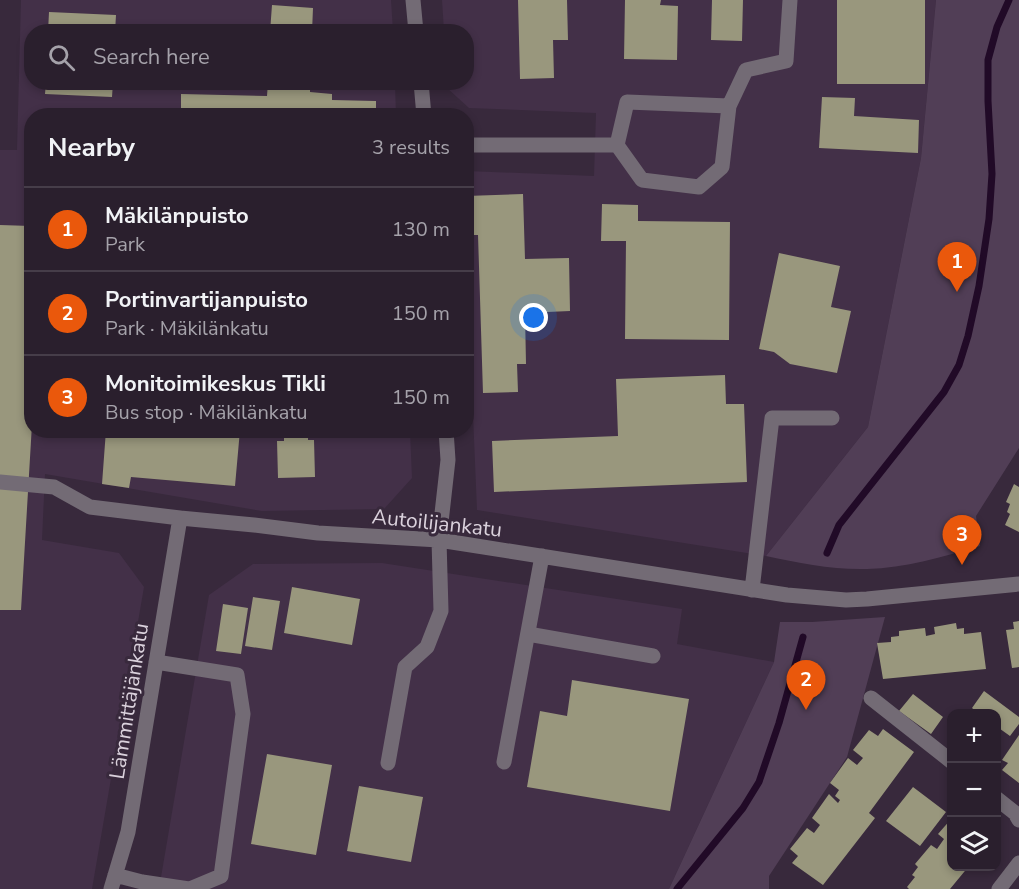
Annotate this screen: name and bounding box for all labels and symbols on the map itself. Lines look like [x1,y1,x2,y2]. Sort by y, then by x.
pin: 1 [938,242,976,292]
your location [519,303,548,332]
street label: Autoilijankatu [371,502,503,544]
pin: 3 [942,516,982,565]
street label: Lämmittäjänkatu [103,621,155,781]
pin: 2 [786,660,826,710]

